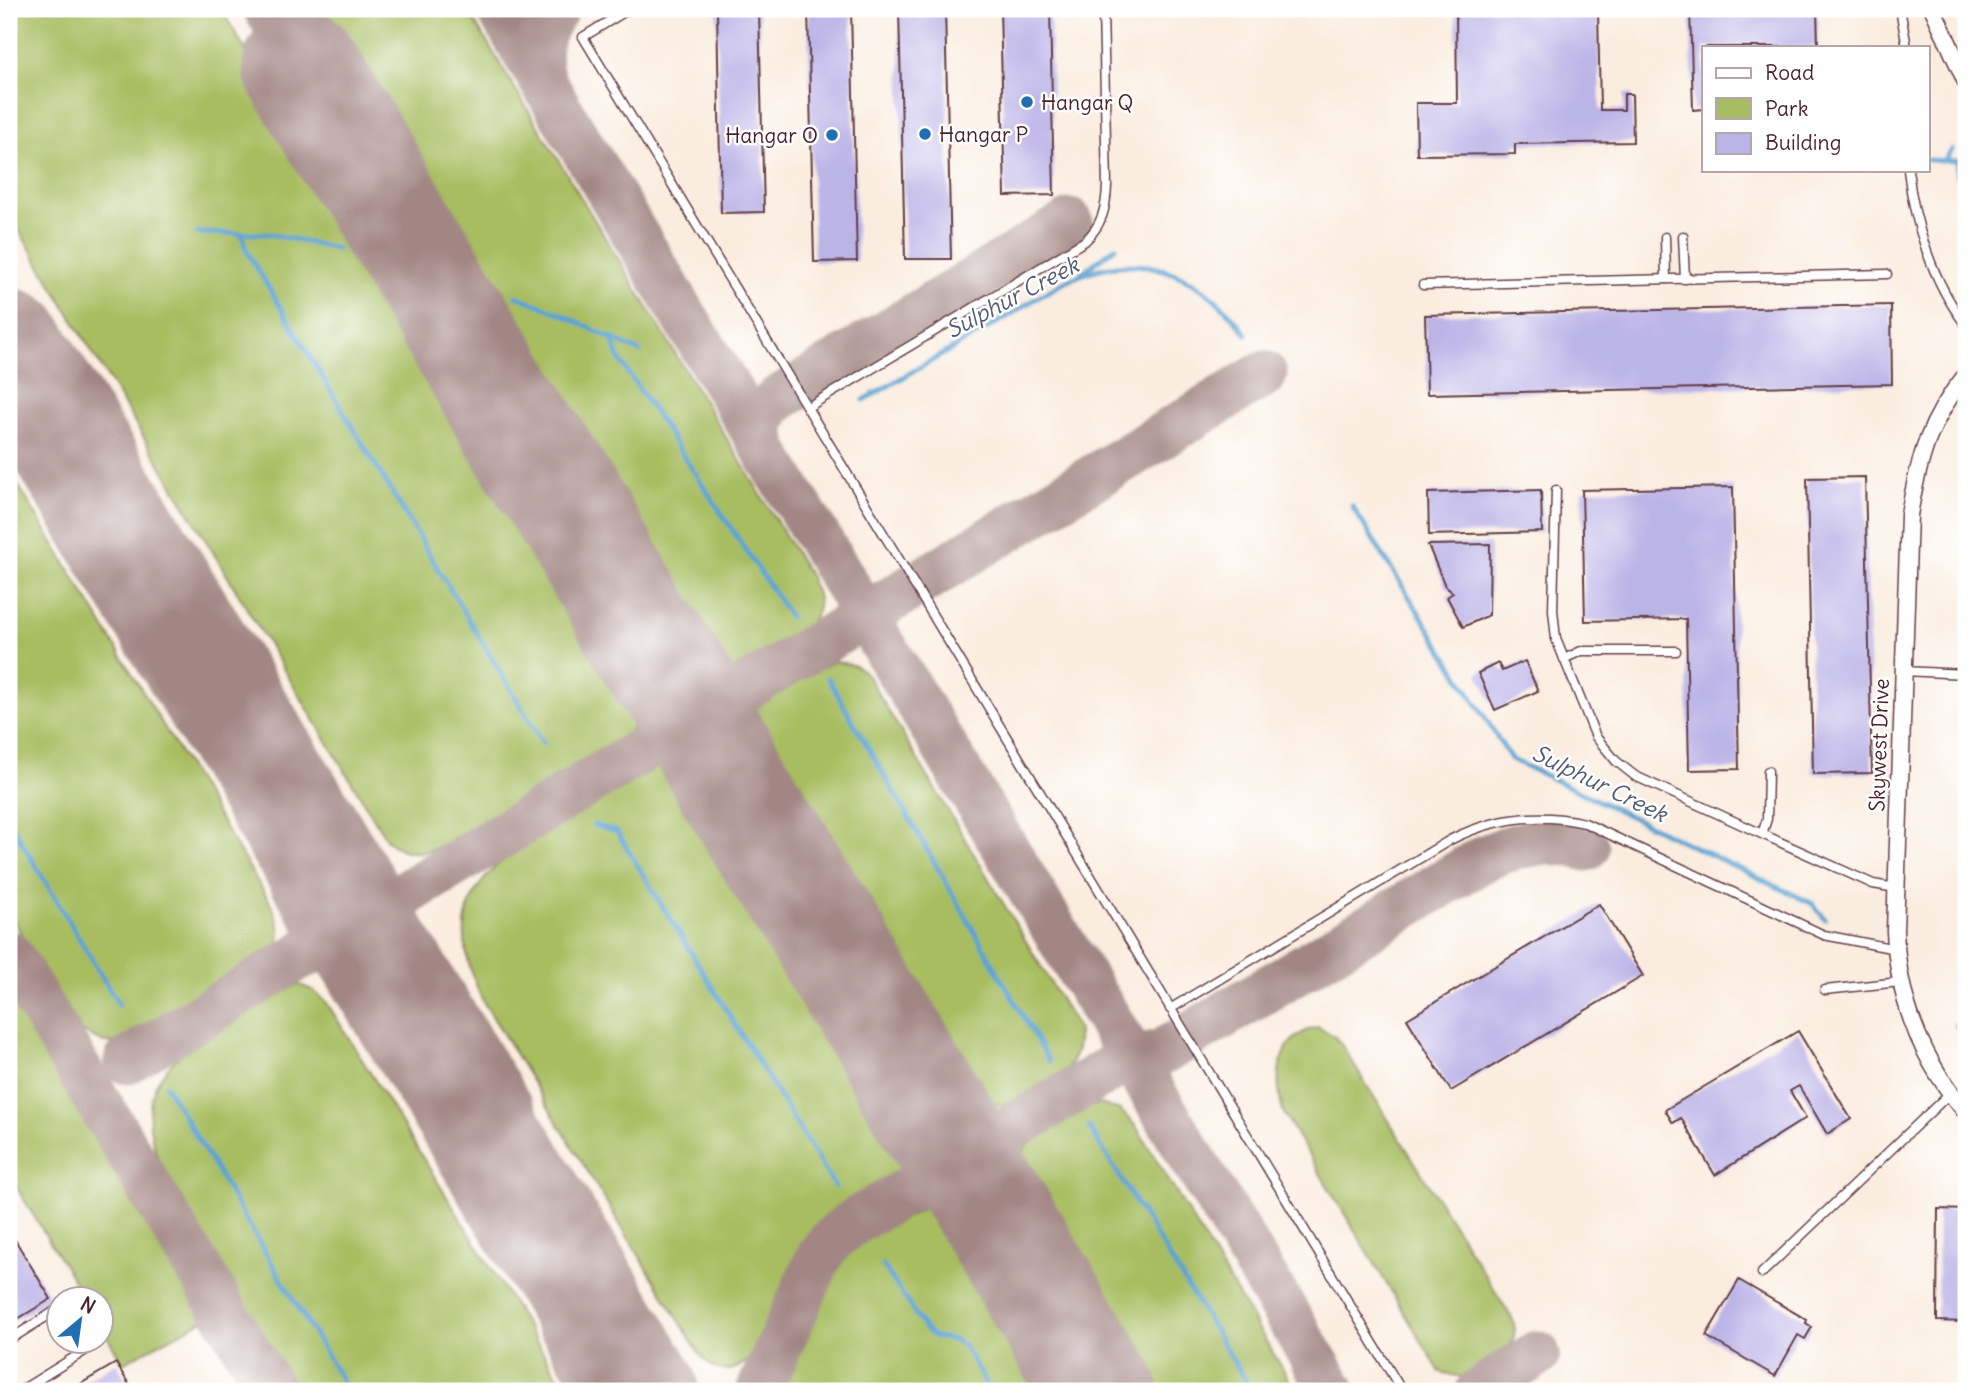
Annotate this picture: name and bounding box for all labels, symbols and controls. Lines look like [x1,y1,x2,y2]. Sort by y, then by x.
legend [1702,46,1930,172]
text: Road [1765,59,1814,86]
place label: Hangar Q [1041,89,1133,116]
marker: Hangar Q [1019,94,1035,110]
text: Park [1765,95,1808,122]
place label: Hangar P [939,121,1028,148]
place label: Hangar O [725,122,818,149]
marker: Hangar P [917,126,933,142]
marker: Hangar O [824,127,840,143]
text: Building [1765,129,1841,156]
water label: Sulphur Creek [941,249,1084,344]
street label: Skywest Drive [1863,678,1895,812]
water label: Sulphur Creek [1528,738,1673,829]
north arrow [46,1284,116,1354]
text: N [77,1291,100,1319]

